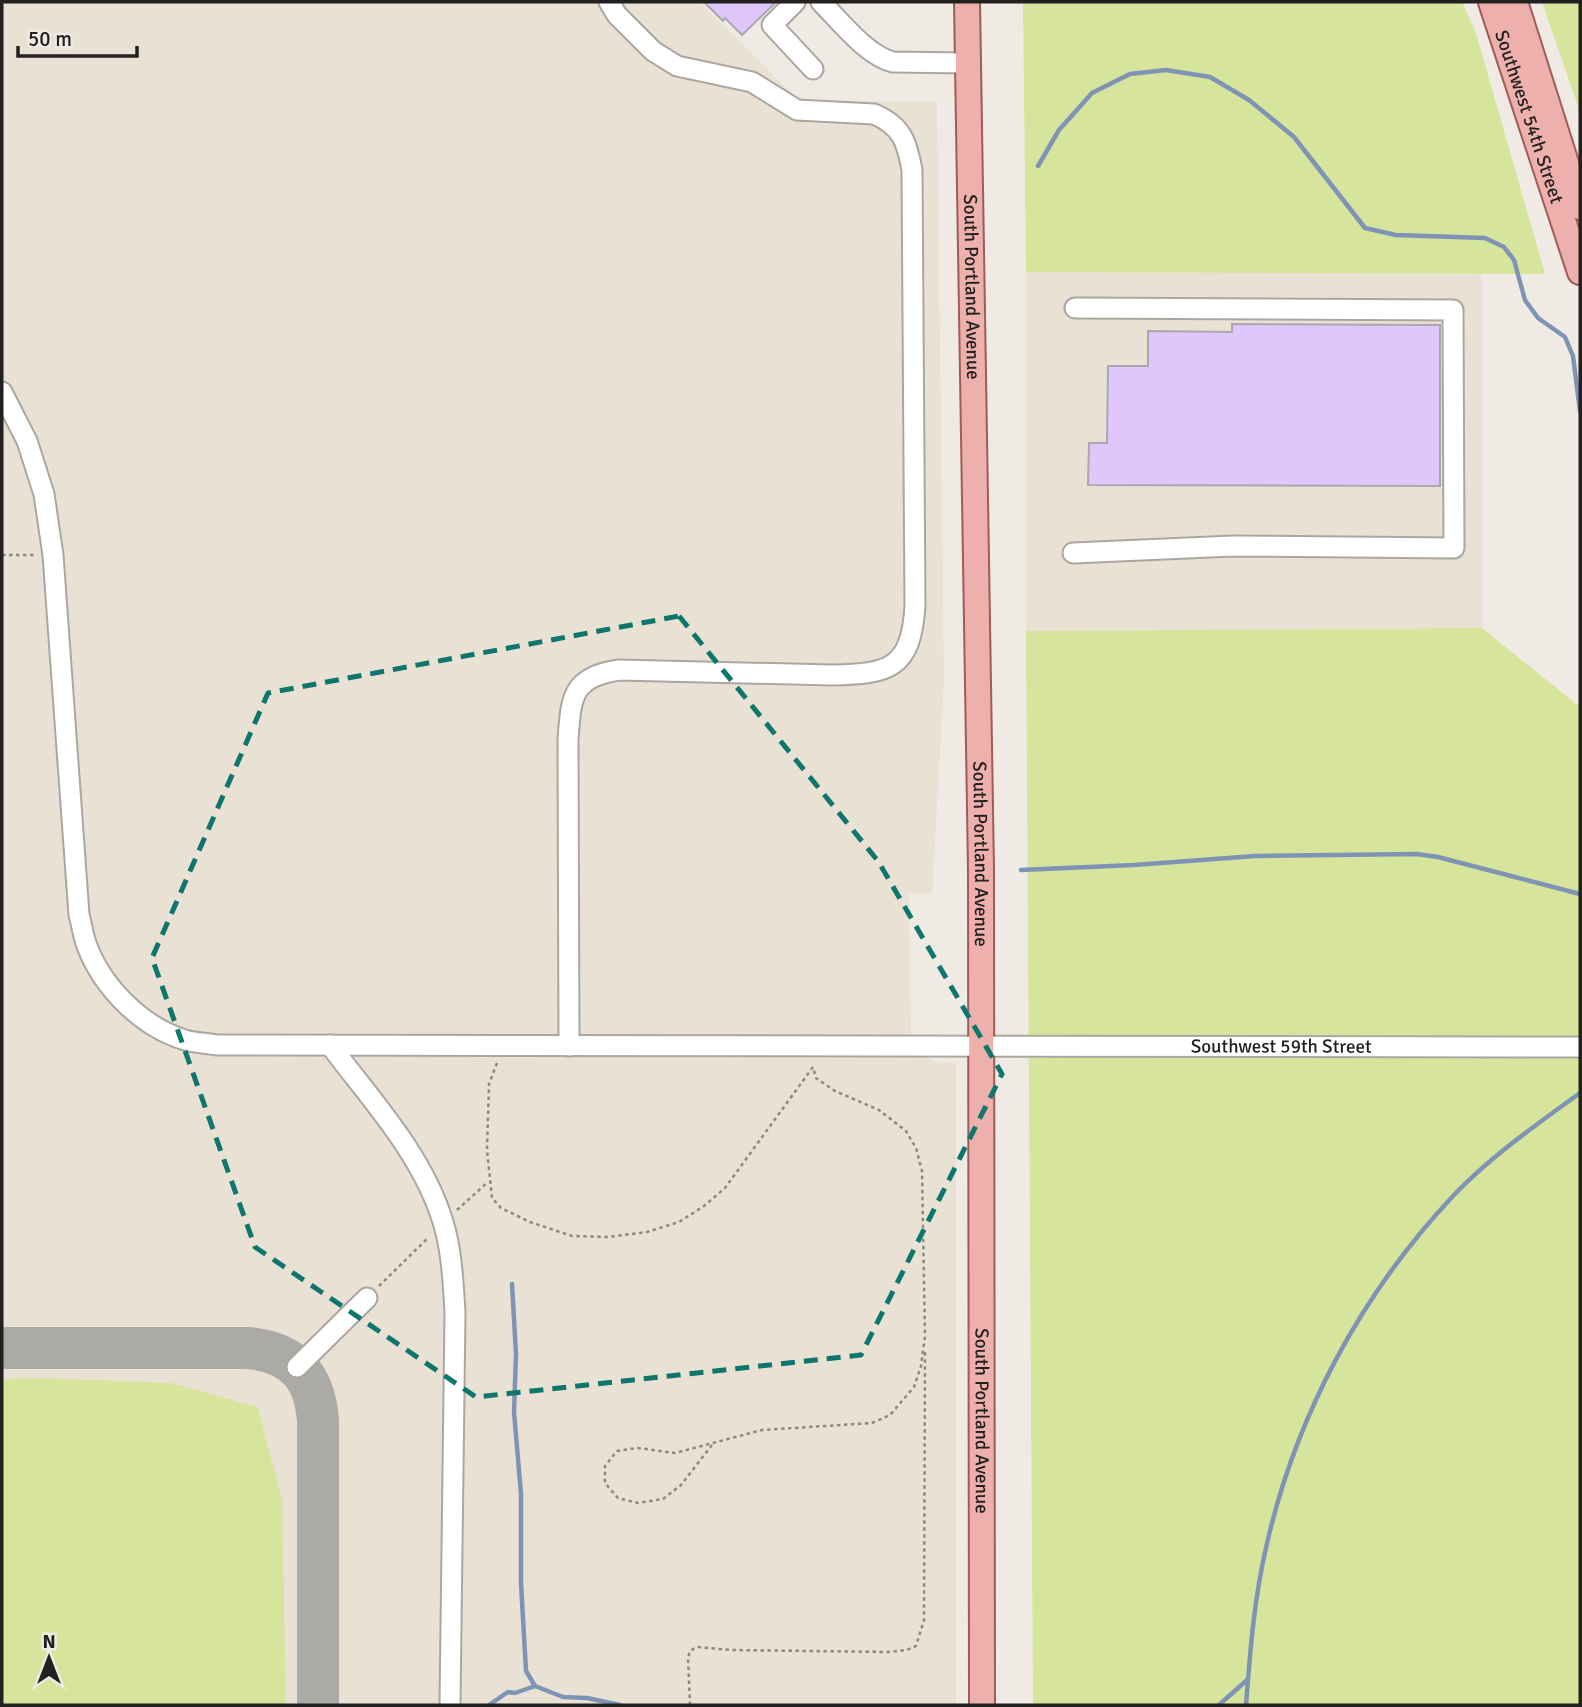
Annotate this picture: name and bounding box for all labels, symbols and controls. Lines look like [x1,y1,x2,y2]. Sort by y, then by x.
scale bar [18,14,136,58]
text: 50 m [28,26,72,52]
street label: Southwest 54th Street [1489,27,1569,207]
street label: South Portland Avenue [958,194,985,380]
street label: South Portland Avenue [967,761,993,947]
street label: Southwest 59th Street [1191,1034,1372,1059]
street label: South Portland Avenue [970,1328,994,1514]
north arrow [14,1623,84,1693]
text: N [42,1630,56,1654]

